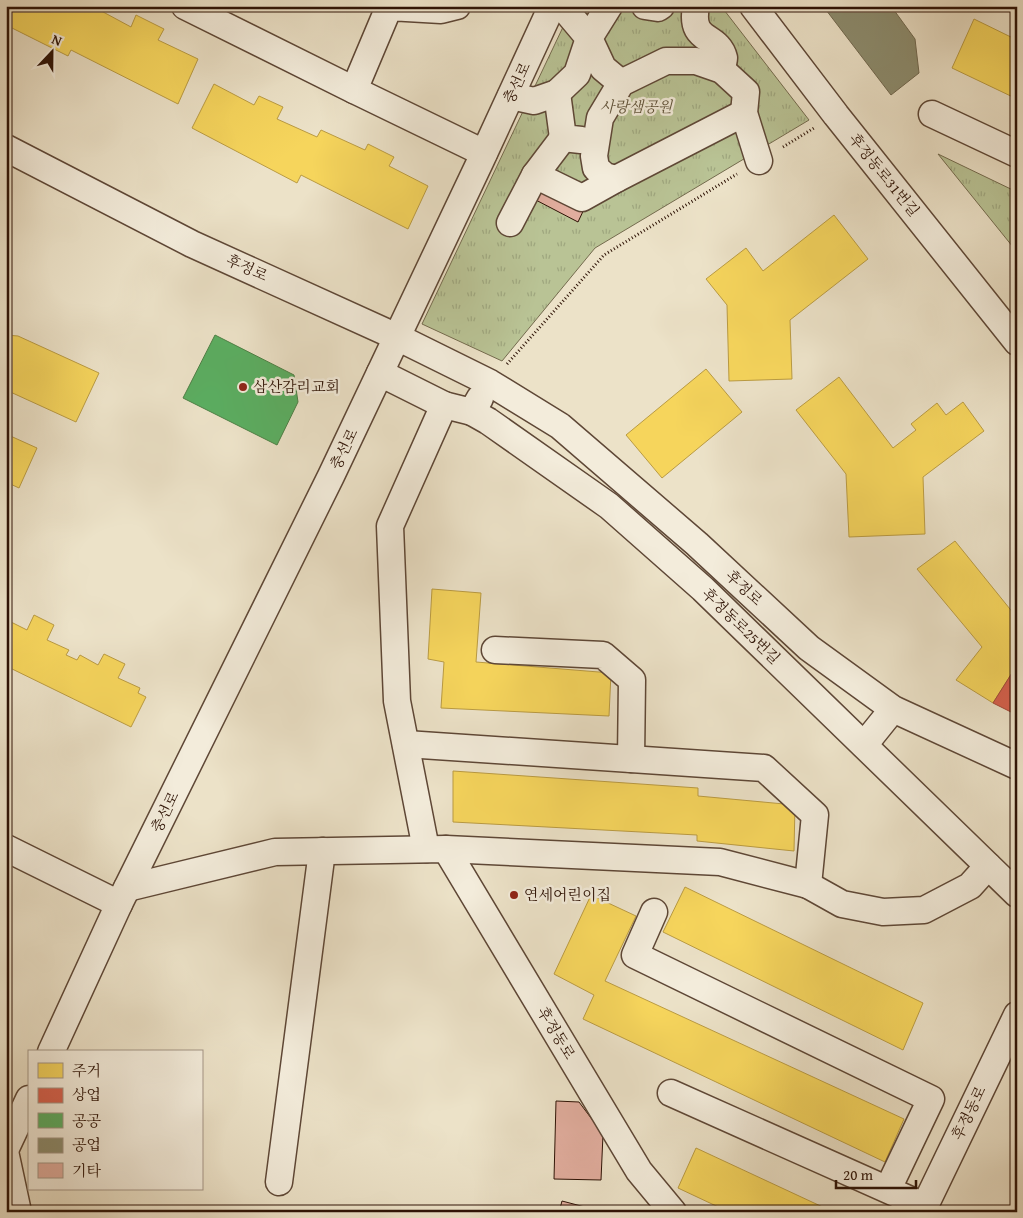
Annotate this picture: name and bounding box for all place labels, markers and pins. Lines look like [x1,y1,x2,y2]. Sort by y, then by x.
place label: 삼산감리교회 [253,376,340,397]
marker: 삼산감리교회 [237,381,249,393]
place label: 연세어린이집 [524,884,611,905]
marker: 연세어린이집 [508,889,520,901]

